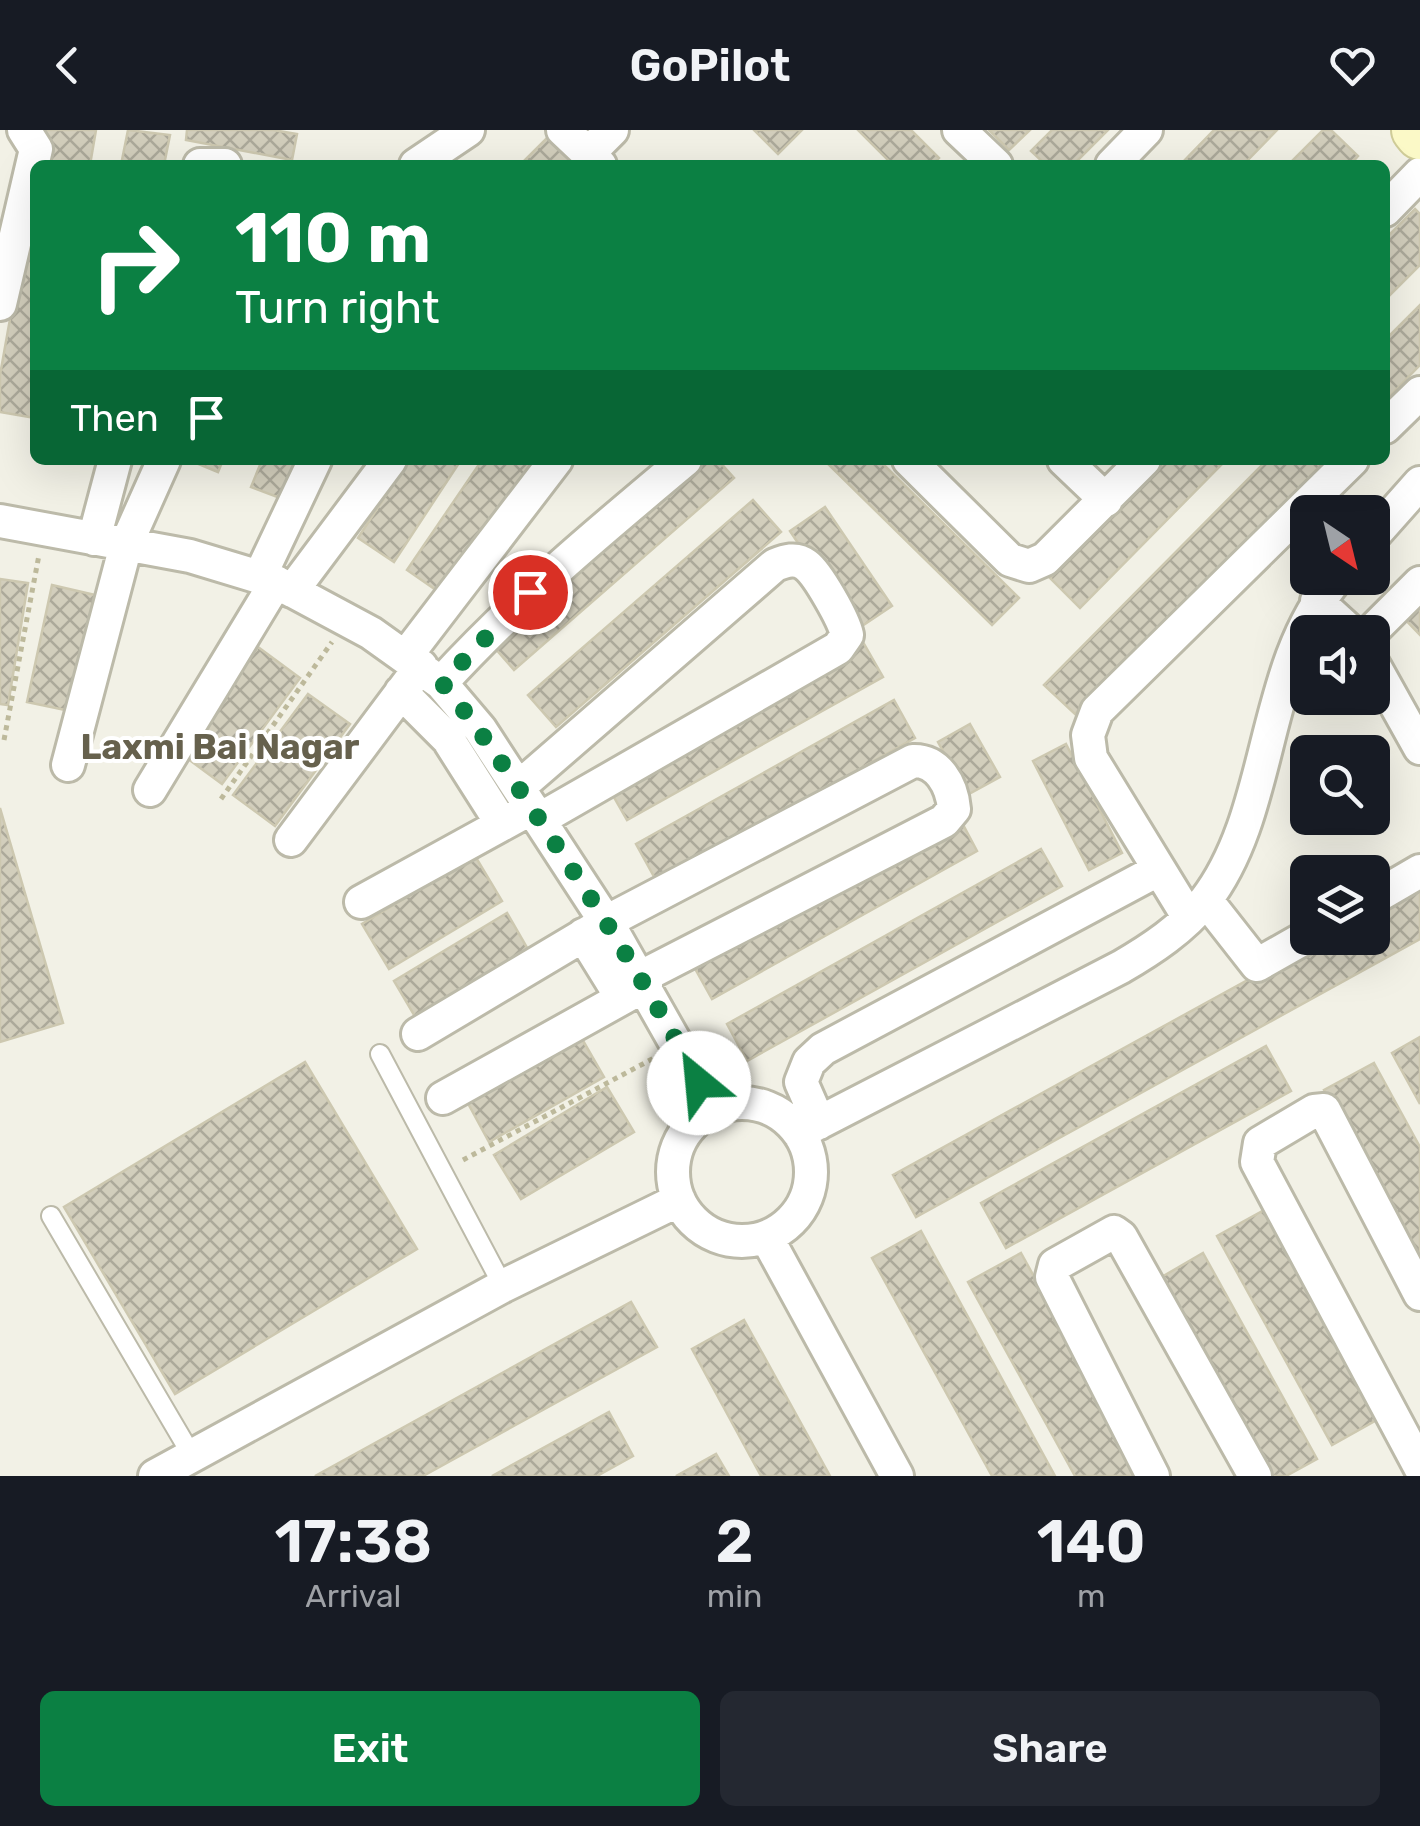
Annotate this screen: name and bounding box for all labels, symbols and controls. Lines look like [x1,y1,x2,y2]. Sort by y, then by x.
icon: back [40,38,95,93]
icon: heart [1325,38,1380,93]
text: GoPilot [630,39,790,92]
text: 110 m [235,197,431,280]
icon: right [70,200,200,330]
text: Turn right [235,281,439,334]
icon: arrive [179,390,234,445]
text: Then [70,395,159,441]
north arrow [1290,495,1390,595]
map controls [1290,495,1390,955]
pin [488,550,573,635]
icon: arrive [503,565,558,620]
button: sound [1290,615,1390,715]
district label: Laxmi Bai Nagar [81,726,360,768]
button: search [1290,735,1390,835]
button: layers [1290,855,1390,955]
position arrow [647,1031,751,1135]
text: 17:38 [274,1506,432,1577]
text: 2 [715,1506,754,1577]
text: 140 [1037,1506,1146,1577]
text: Arrival [305,1577,401,1615]
text: min [707,1577,762,1615]
text: m [1077,1577,1105,1615]
button: Exit [40,1691,700,1806]
button: Share [720,1691,1380,1806]

